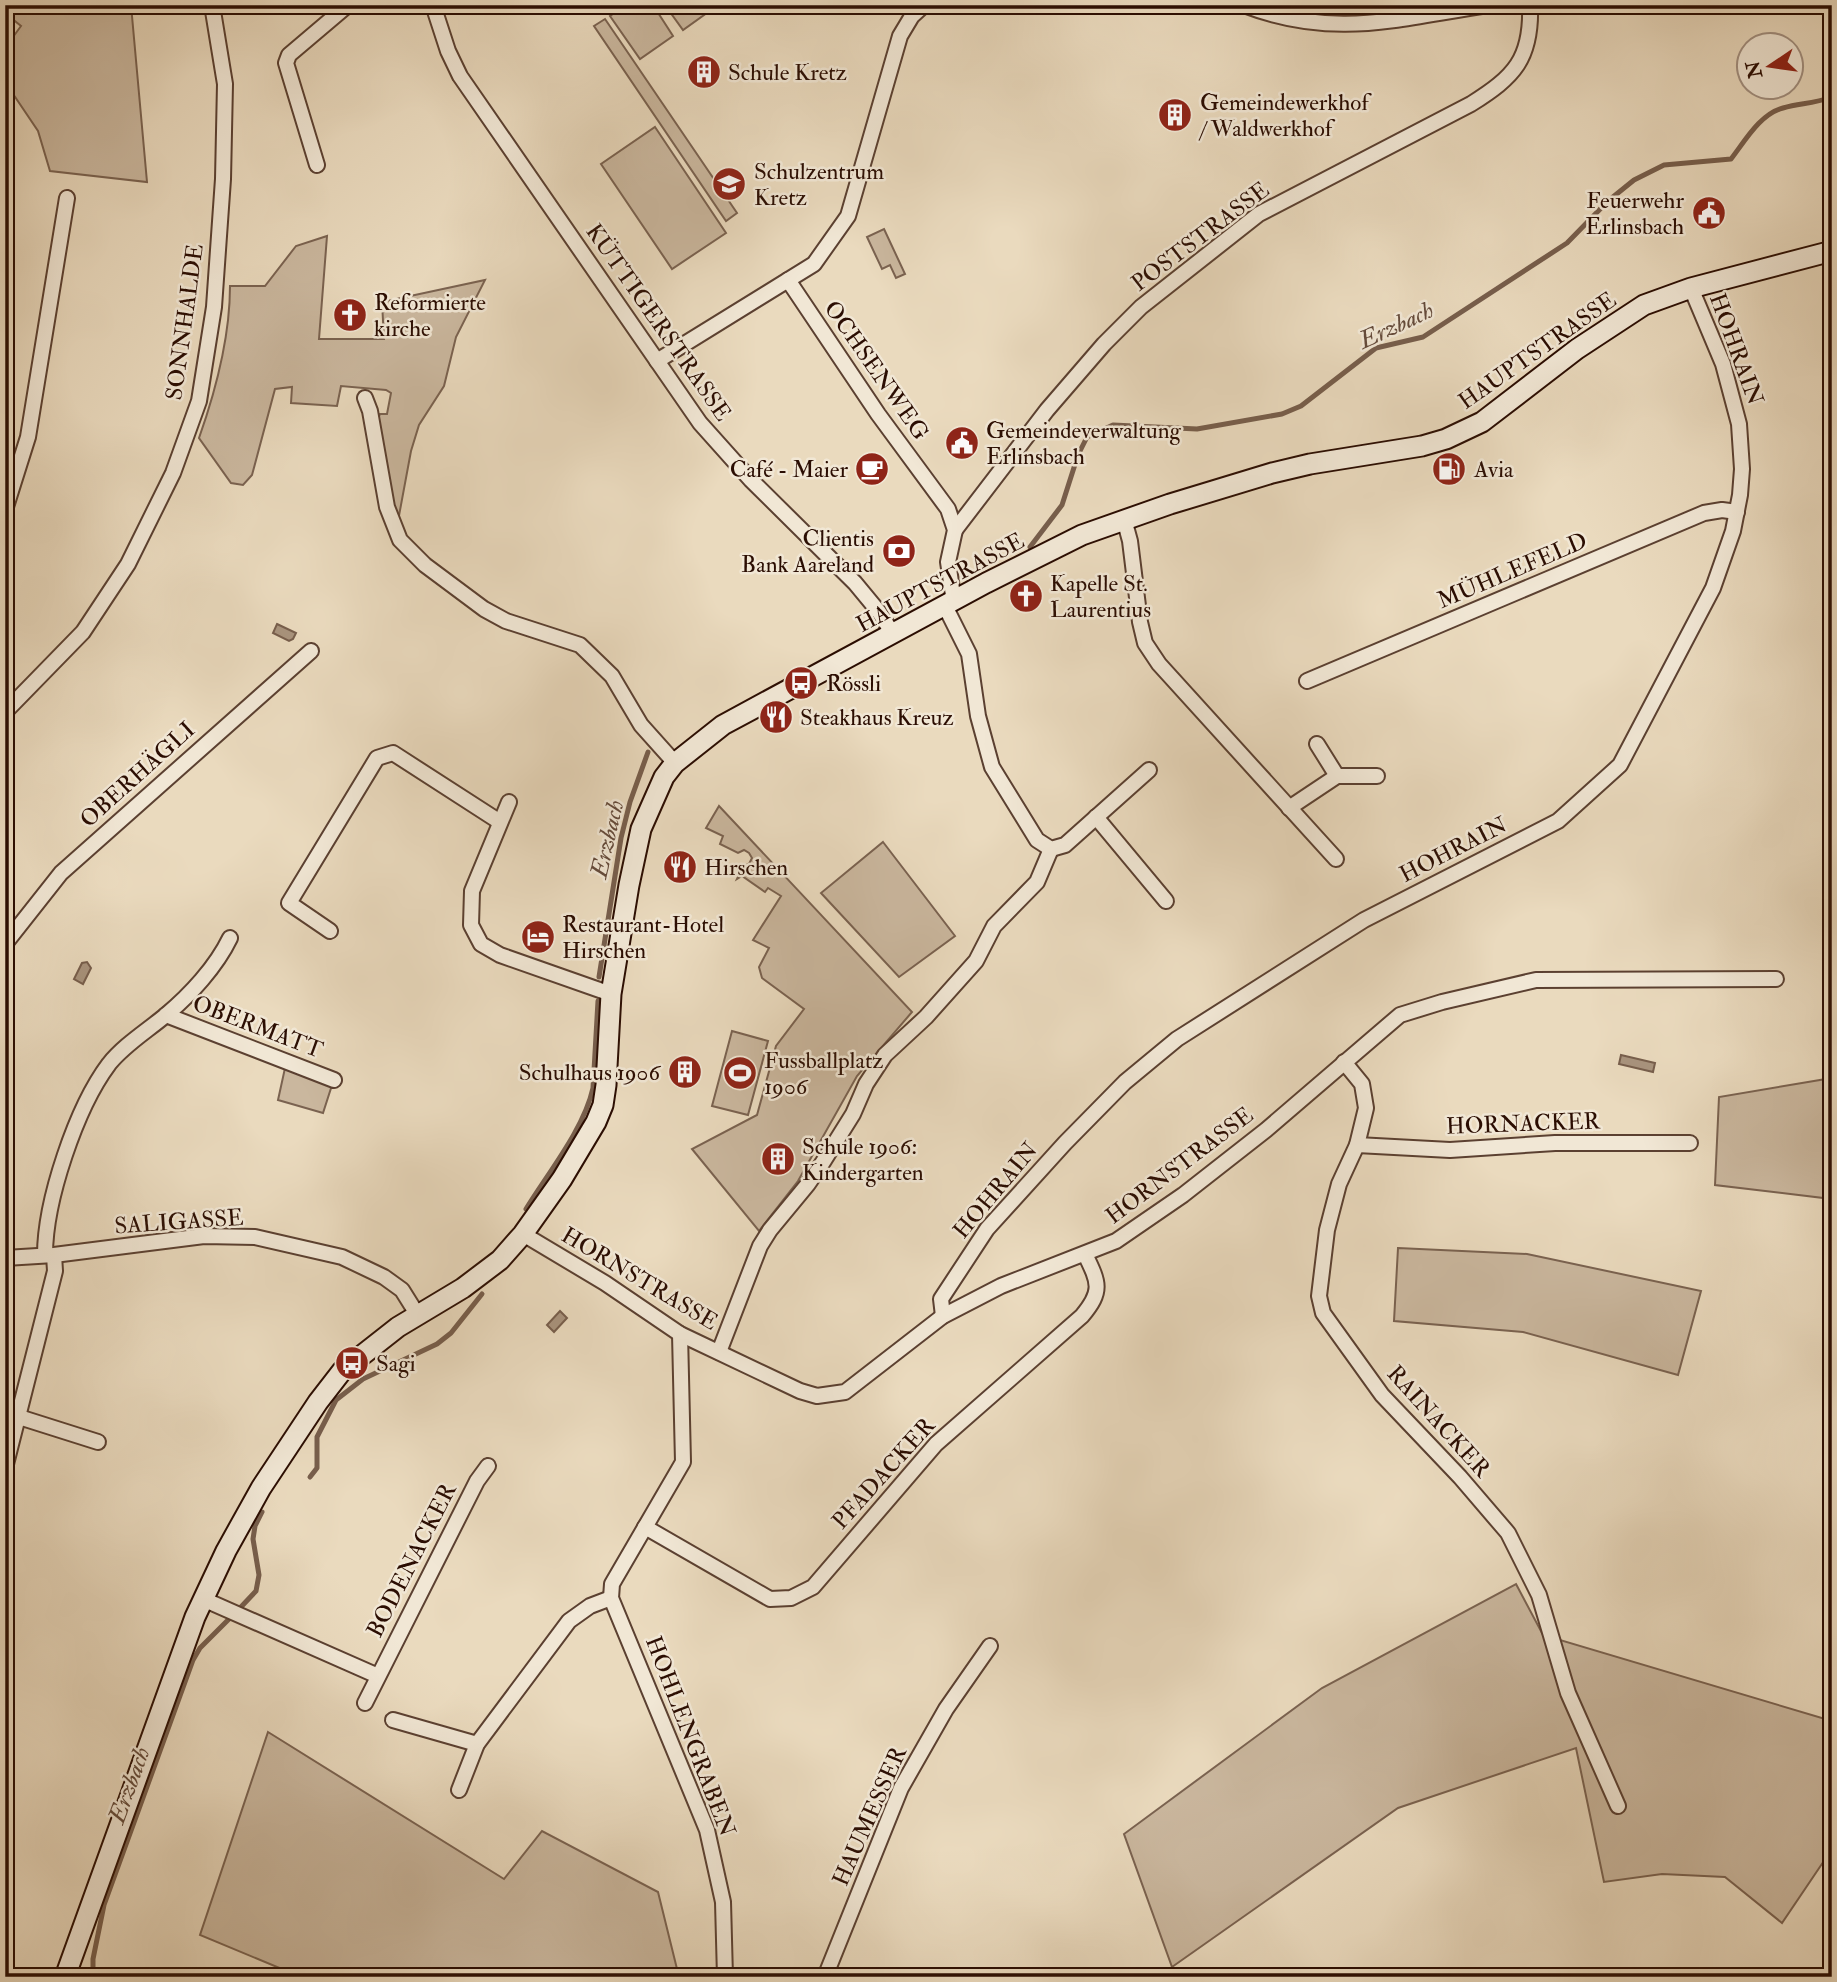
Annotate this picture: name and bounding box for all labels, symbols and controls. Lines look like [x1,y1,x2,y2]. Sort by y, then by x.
north arrow [1736,32,1806,102]
building icon: Schule Kretz [685,53,723,91]
place label: Schule Kretz [728,58,847,87]
text: N [1741,58,1768,82]
place label: Gemeindewerkhof / Waldwerkhof [1198,88,1372,143]
building icon: Gemeindewerkhof / Waldwerkhof [1156,96,1194,134]
place label: Schulzentrum Kretz [754,157,884,212]
school or university icon: Schulzentrum Kretz [710,165,748,203]
street label: POSTSTRASSE [1126,175,1275,298]
place label: Feuerwehr Erlinsbach [1585,186,1684,241]
public building icon: Feuerwehr Erlinsbach [1690,194,1728,232]
street label: KÜTTIGERSTRASSE [580,218,738,426]
street label: SONNHALDE [159,242,210,402]
street label: HAUPTSTRASSE [1453,285,1622,416]
place label: Reformierte kirche [374,288,486,343]
street label: HOHRAIN [1703,289,1770,409]
street label: OCHSENWEG [818,295,935,446]
water label: Erzbach [1352,295,1439,357]
church icon: Reformierte kirche [331,296,369,334]
place label: Gemeindeverwaltung Erlinsbach [986,416,1182,471]
public building icon: Gemeindeverwaltung Erlinsbach [943,424,981,462]
cafe icon: Café - Maier [853,450,891,488]
fuel station icon: Avia [1430,450,1468,488]
place label: Café - Maier [730,455,848,484]
place label: Avia [1473,455,1514,484]
place label: Clientis Bank Aareland [741,524,874,579]
street label: HAUPTSTRASSE [851,526,1029,639]
street label: MÜHLEFELD [1433,526,1592,615]
bank icon: Clientis Bank Aareland [880,532,918,570]
place label: Kapelle St. Laurentius [1050,569,1151,624]
church icon: Kapelle St. Laurentius [1007,577,1045,615]
bus stop icon: Rössli [782,664,820,702]
place label: Rössli [826,669,881,698]
restaurant icon: Steakhaus Kreuz [757,698,795,736]
place label: Steakhaus Kreuz [800,703,954,732]
street label: OBERHÄGLI [74,715,201,834]
water label: Erzbach [583,797,632,883]
street label: HOHRAIN [1395,810,1512,889]
restaurant icon: Hirschen [661,848,699,886]
place label: Hirschen [704,853,788,882]
place label: Restaurant-Hotel Hirschen [562,910,724,965]
hotel icon: Restaurant-Hotel Hirschen [519,918,557,956]
street label: OBERMATT [189,988,327,1065]
place label: Fussballplatz 1906 [764,1046,884,1101]
building icon: Schulhaus 1906 [666,1053,704,1091]
sports icon: Fussballplatz 1906 [721,1054,759,1092]
place label: Schulhaus 1906 [519,1058,661,1087]
street label: HORNSTRASSE [1100,1100,1259,1230]
street label: HORNACKER [1446,1106,1601,1141]
place label: Schule 1906: Kindergarten [802,1132,924,1187]
street label: HOHRAIN [947,1136,1044,1244]
building icon: Schule 1906: Kindergarten [759,1140,797,1178]
street label: SALIGASSE [114,1203,245,1240]
street label: HORNSTRASSE [556,1220,723,1337]
bus stop icon: Sagi [333,1344,371,1382]
place label: Sagi [376,1349,416,1378]
street label: RAINACKER [1381,1359,1497,1484]
street label: PFADACKER [826,1411,941,1535]
street label: BODENACKER [360,1478,463,1642]
street label: HOHLENGRABEN [639,1632,742,1841]
water label: Erzbach [101,1742,158,1830]
street label: HAUMESSER [826,1742,913,1890]

